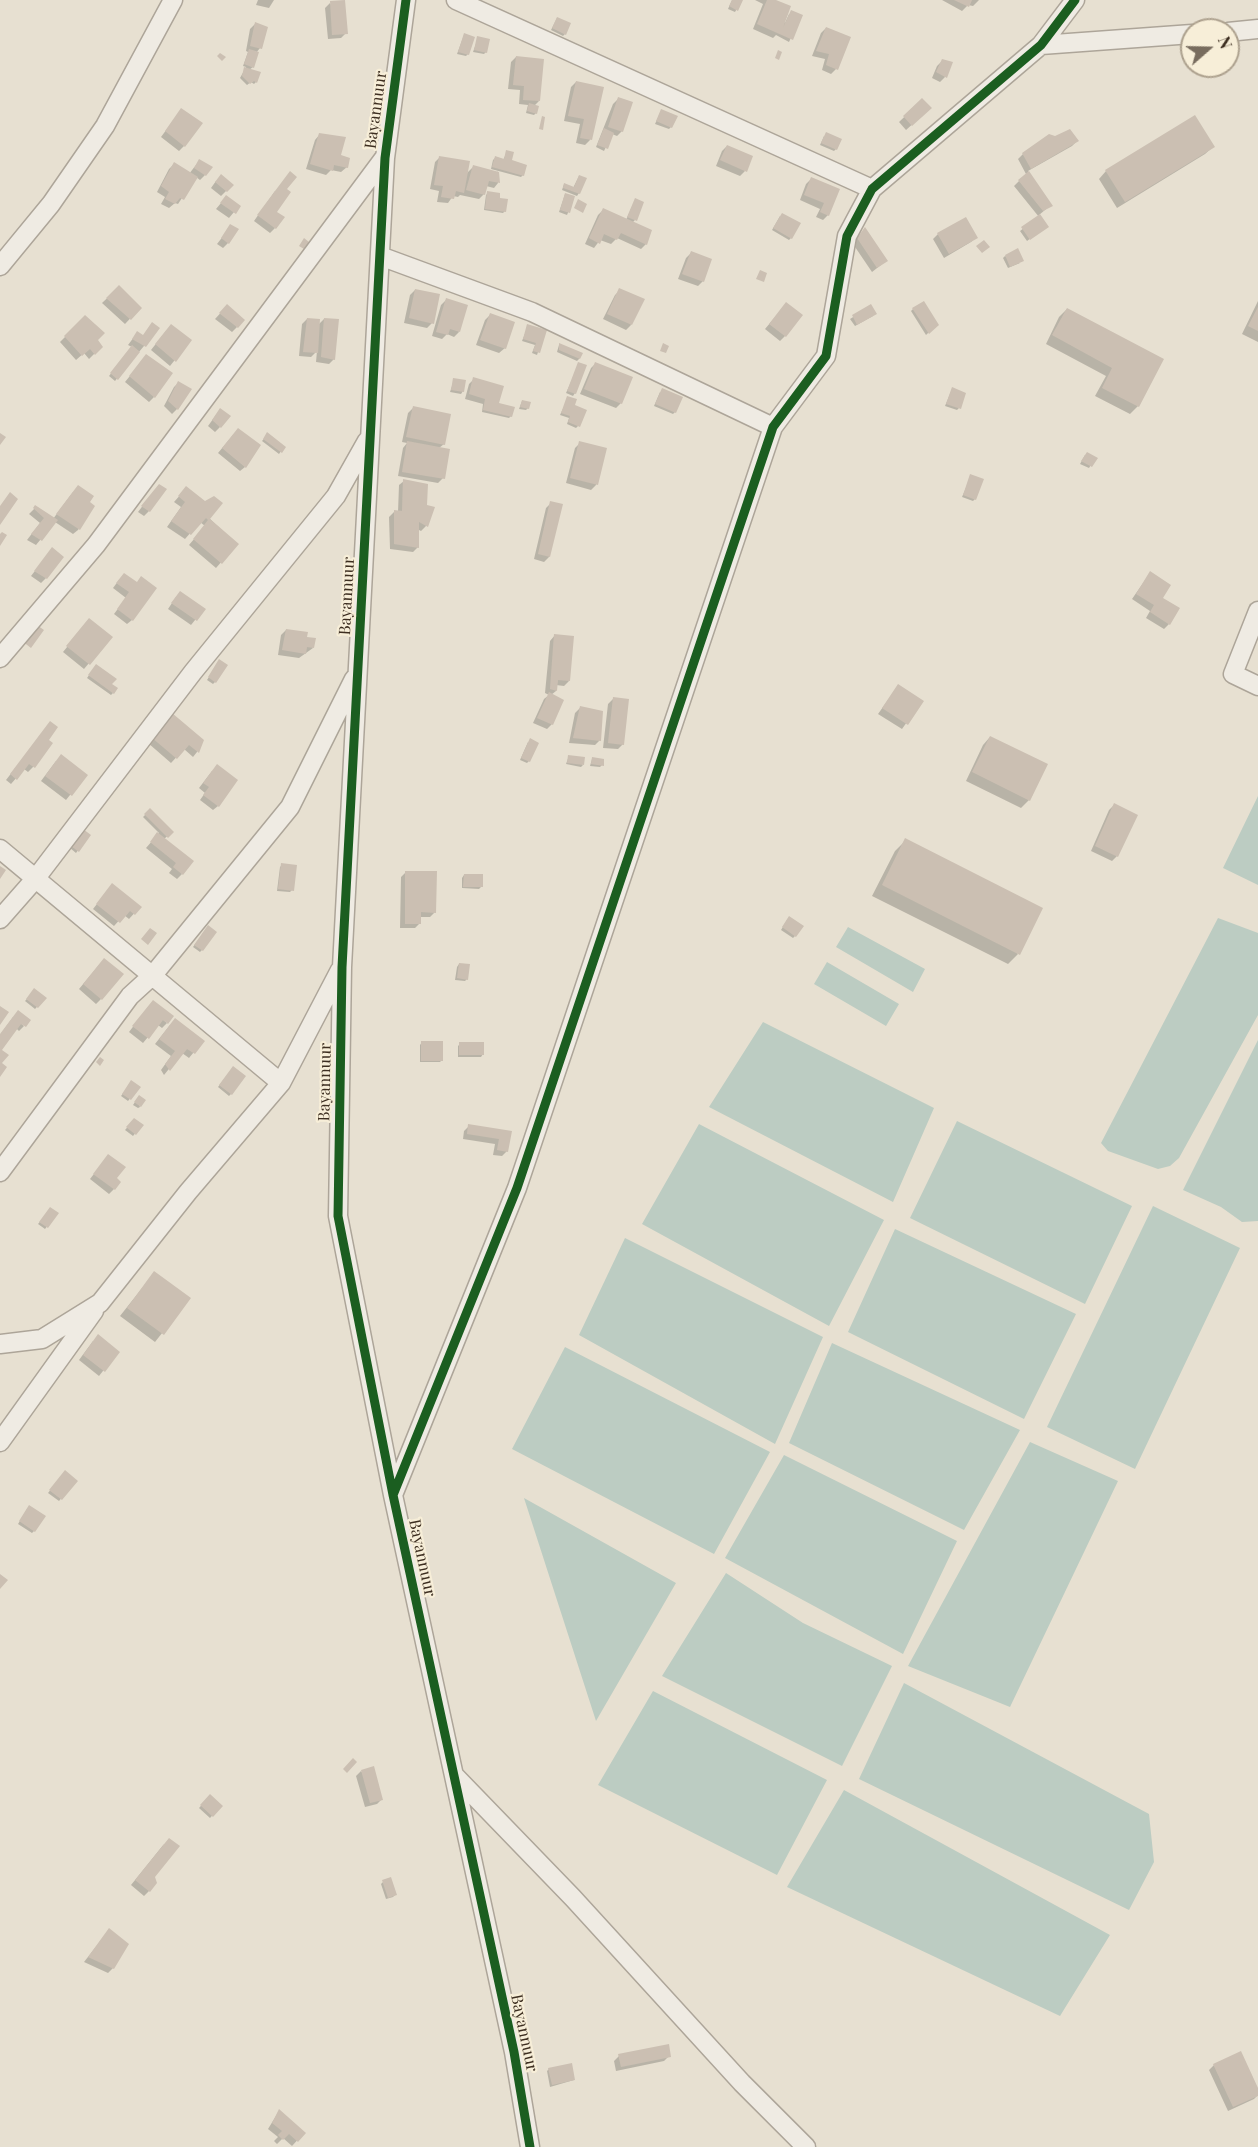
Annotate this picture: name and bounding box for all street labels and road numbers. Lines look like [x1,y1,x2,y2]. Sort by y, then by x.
street label: Bayannuur [361,70,391,150]
street label: Bayannuur [335,556,359,636]
street label: Bayannuur [315,1043,335,1121]
street label: Bayannuur [404,1518,440,1598]
street label: Bayannuur [506,1993,542,2073]

